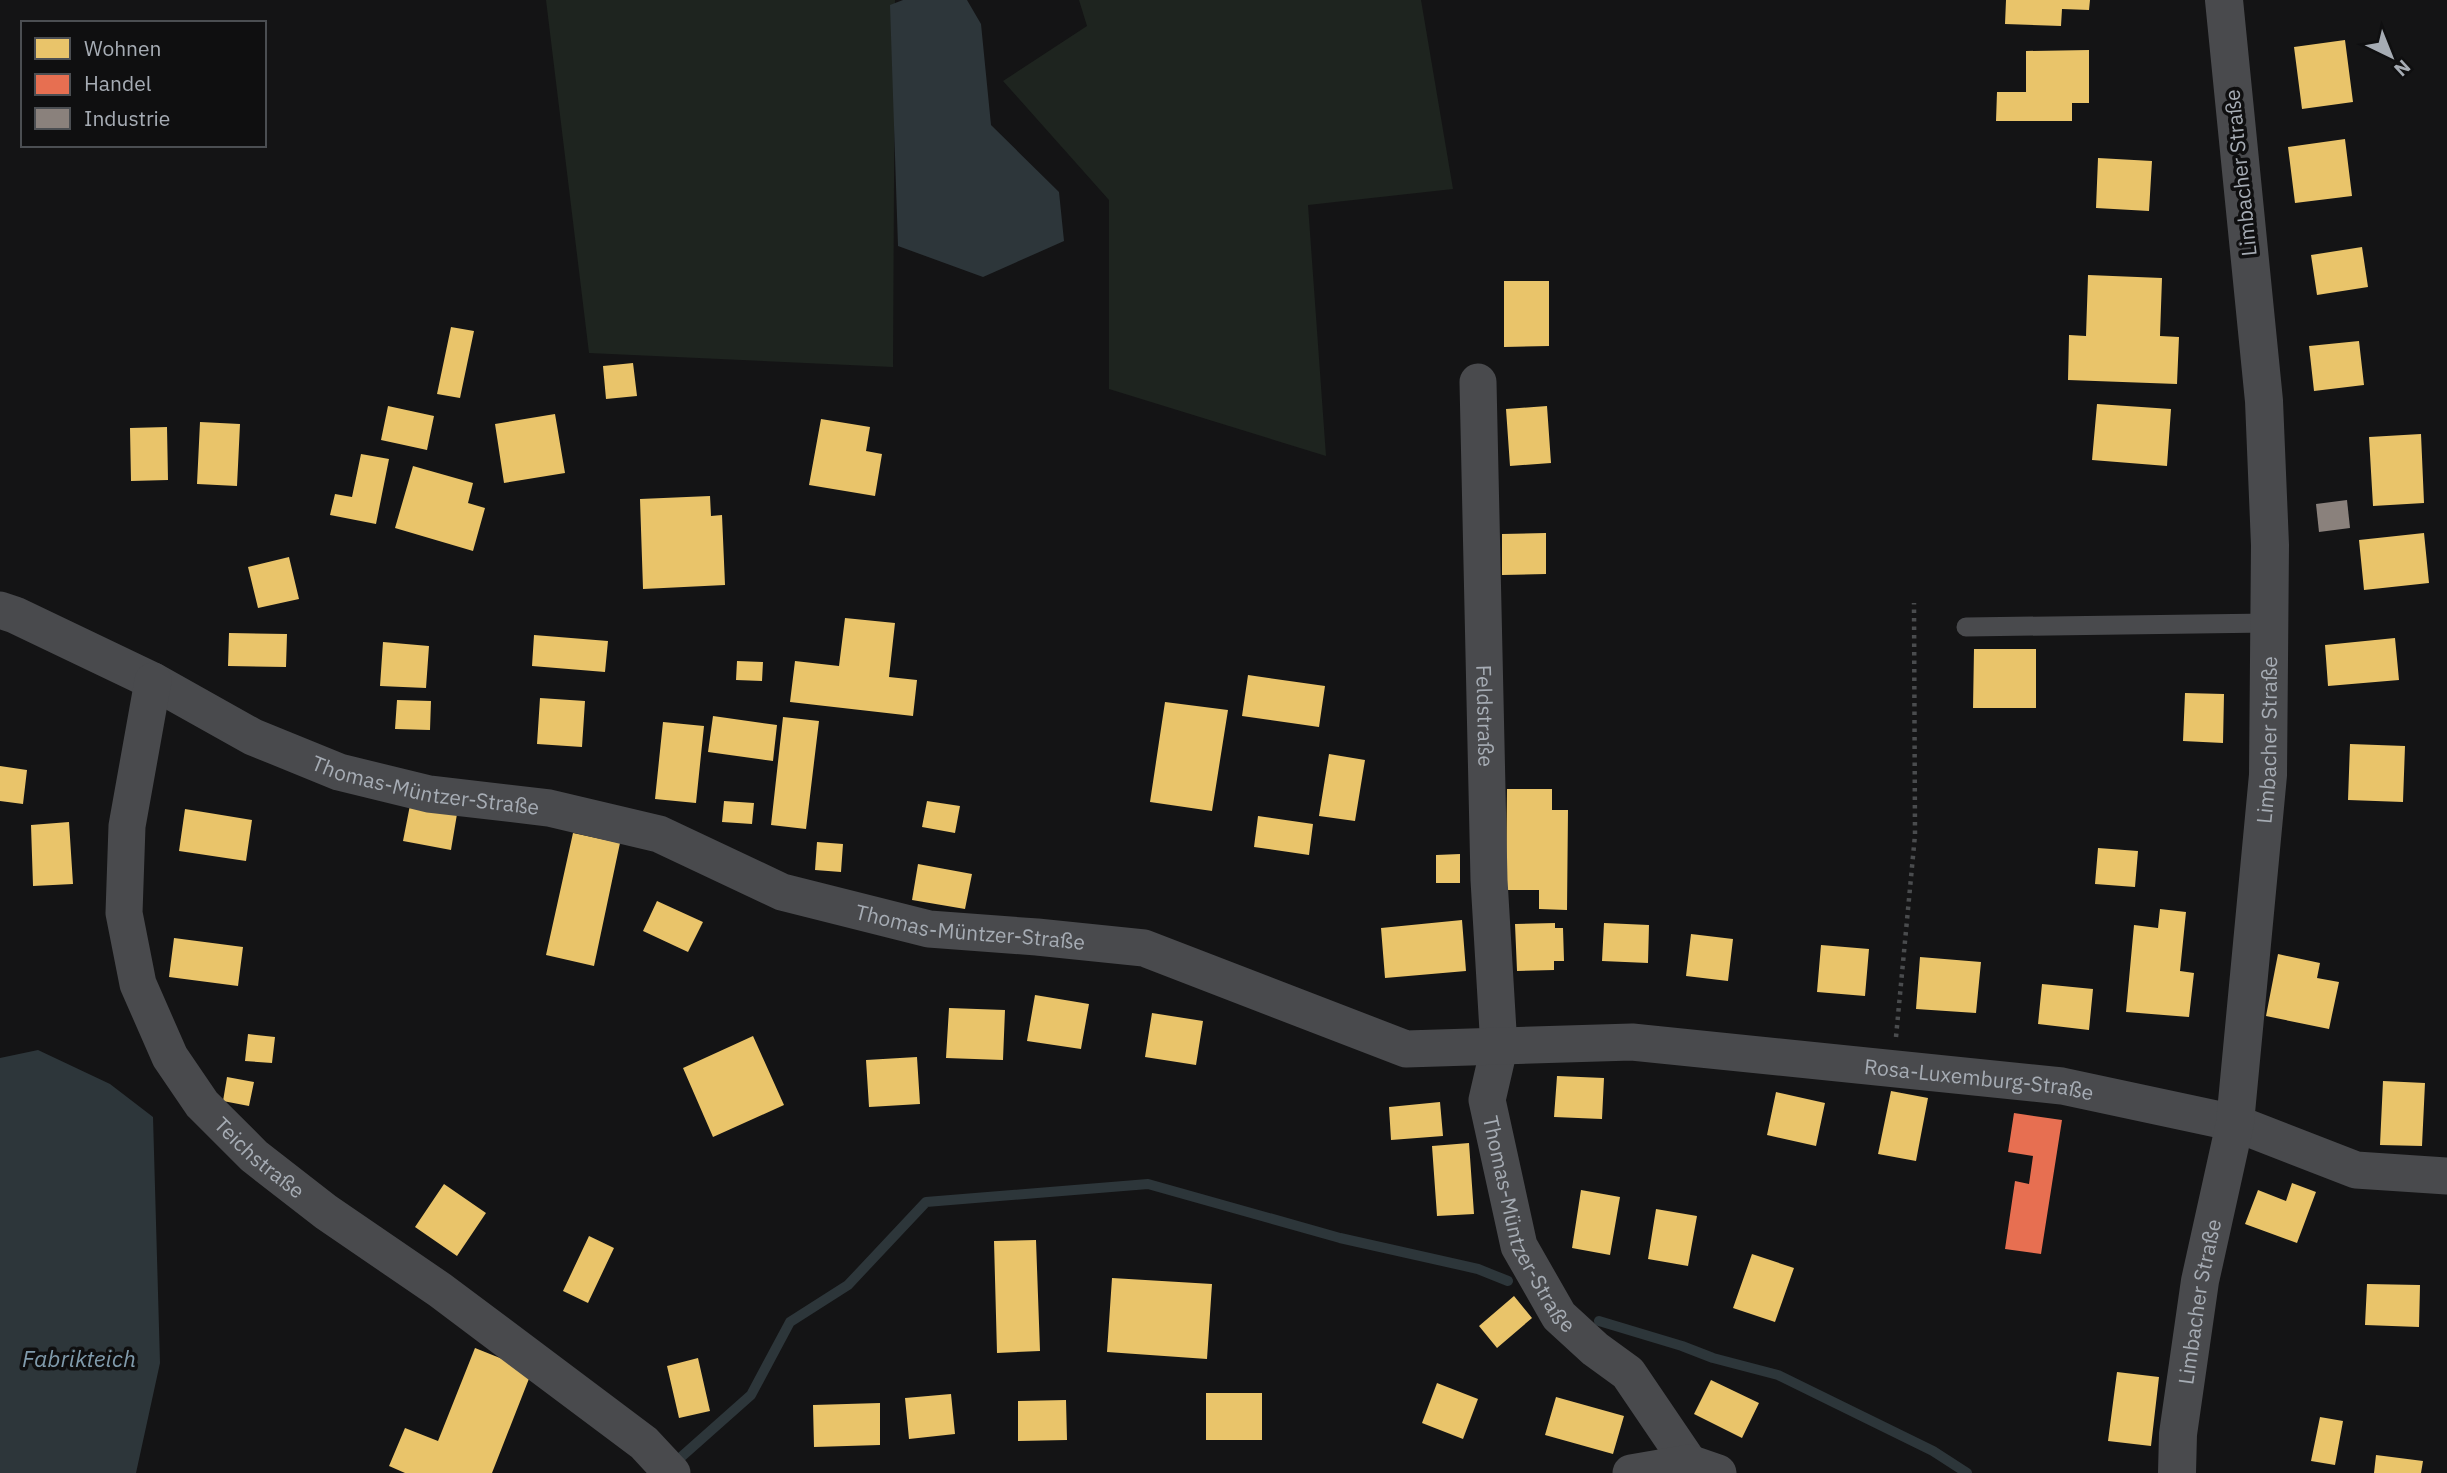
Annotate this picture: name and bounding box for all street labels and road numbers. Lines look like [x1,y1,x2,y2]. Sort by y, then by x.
street label: Limbacher Straße [2217,88,2263,258]
street label: Limbacher Straße [2249,656,2283,825]
street label: Feldstraße [1470,665,1500,767]
street label: Thomas-Müntzer-Straße [308,748,541,821]
street label: Thomas-Müntzer-Straße [853,897,1086,956]
street label: Rosa-Luxemburg-Straße [1863,1052,2096,1106]
street label: Teichstraße [208,1110,311,1204]
street label: Thomas-Müntzer-Straße [1477,1113,1582,1338]
street label: Limbacher Straße [2171,1216,2227,1386]

